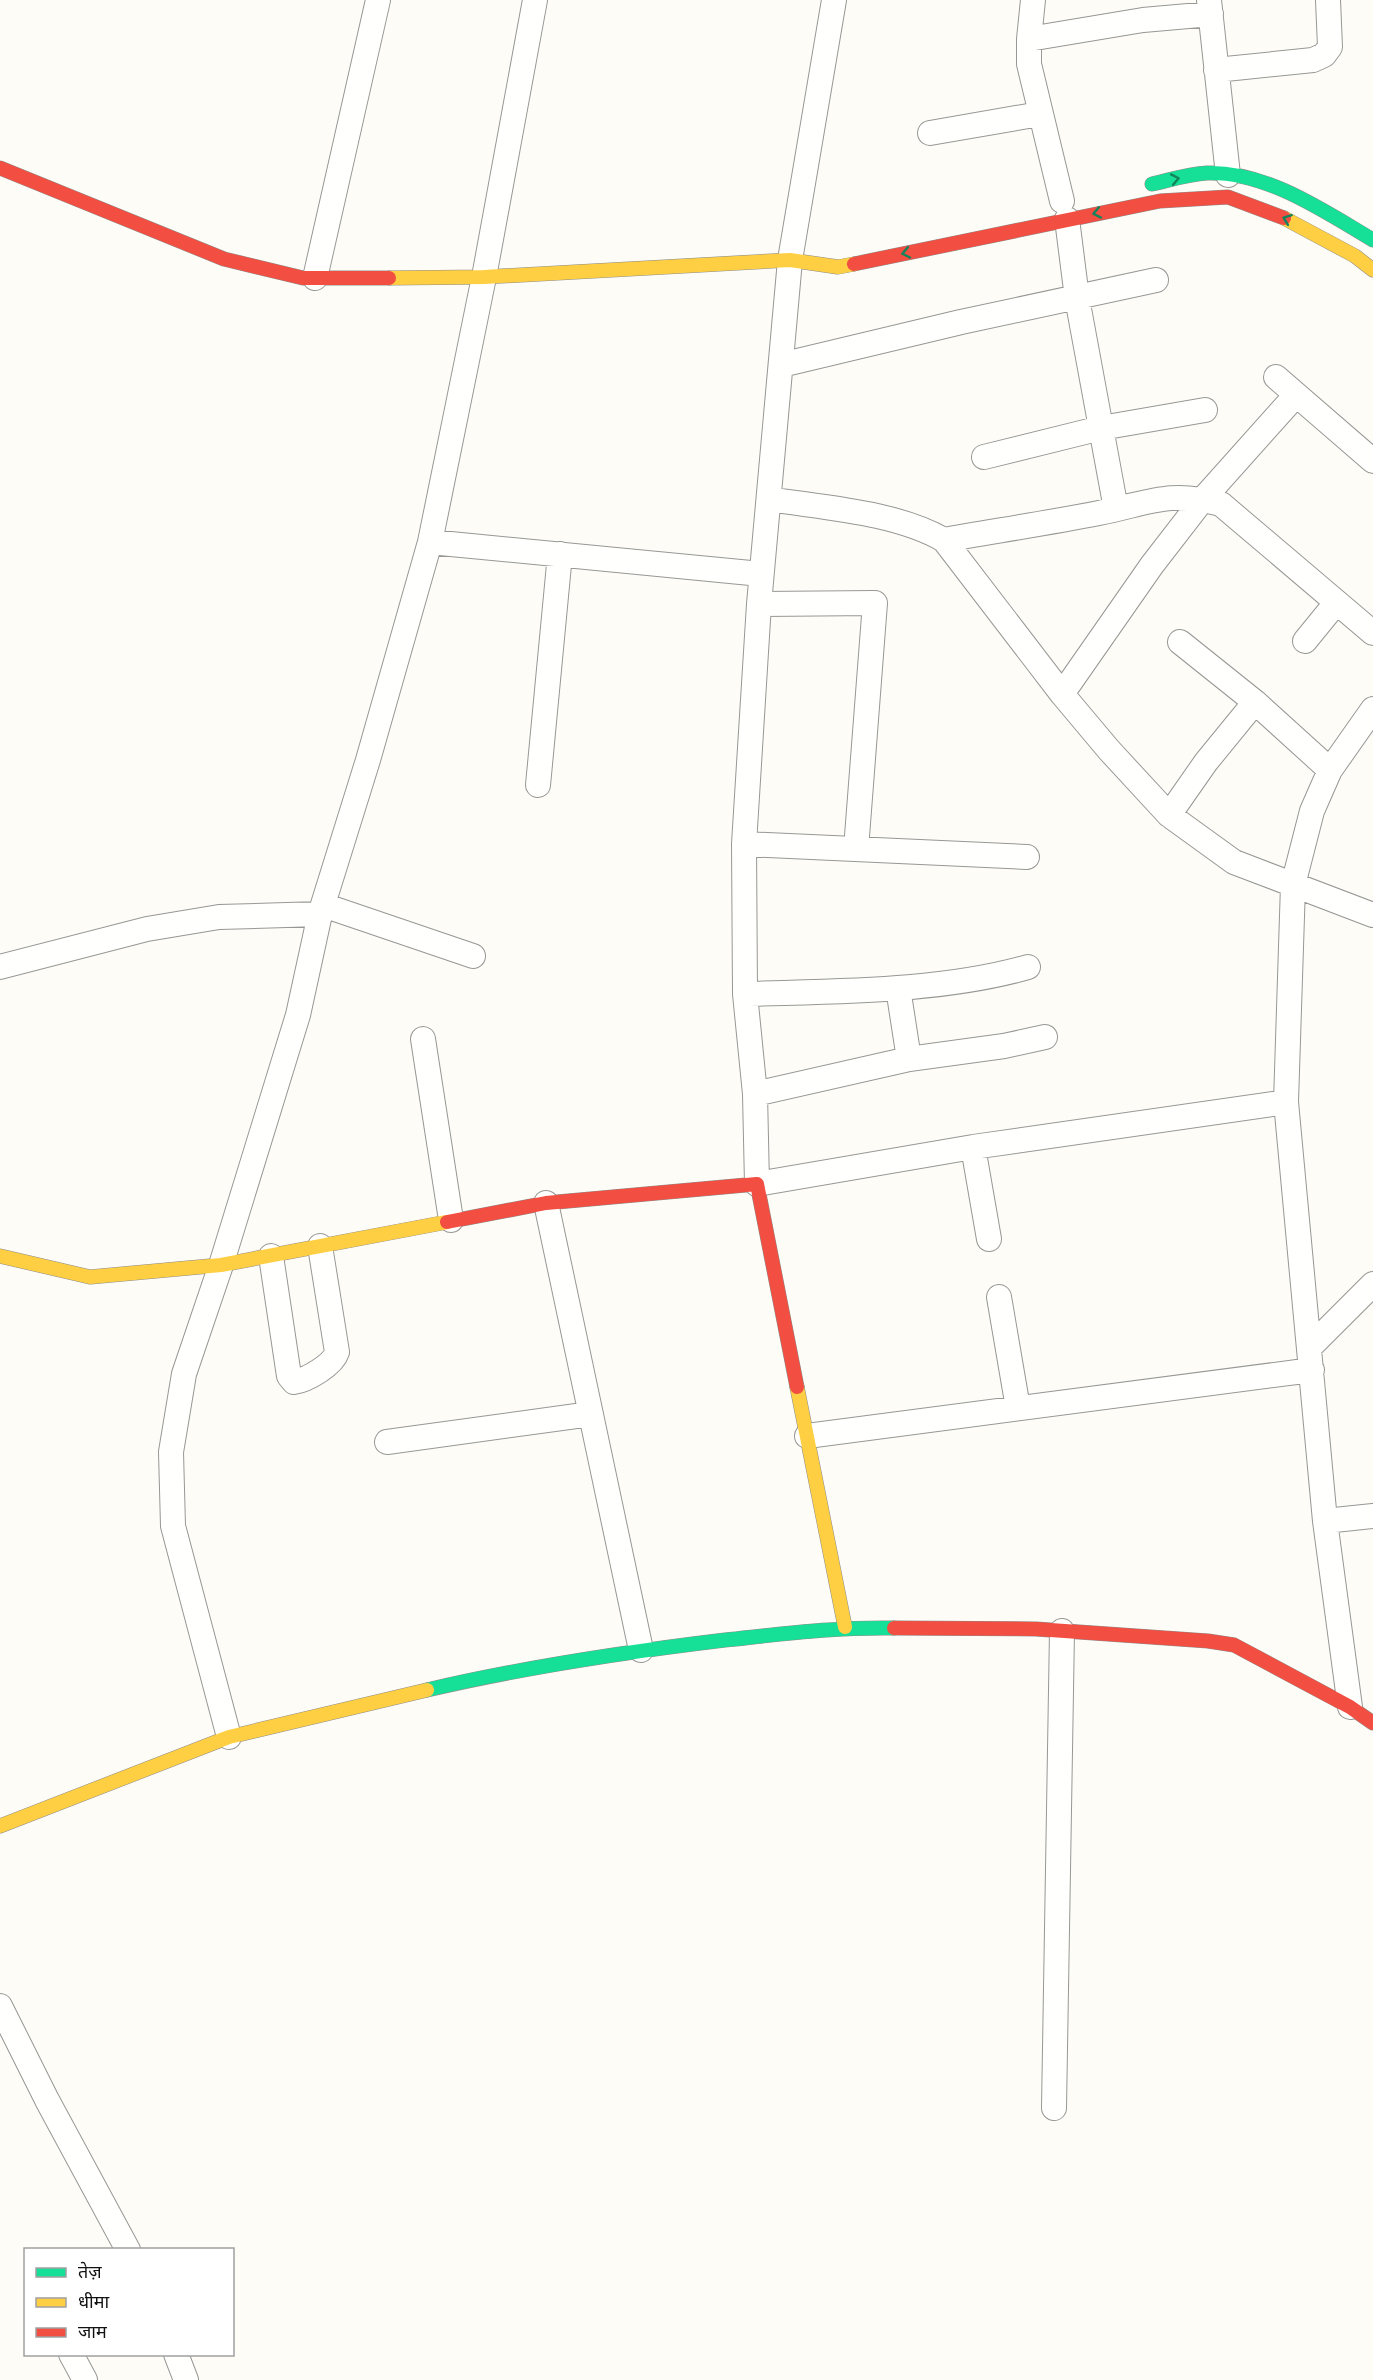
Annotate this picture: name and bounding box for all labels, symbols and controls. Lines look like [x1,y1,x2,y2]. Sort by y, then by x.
one-way arrow [1170,173,1180,186]
one-way arrow [1092,206,1102,219]
one-way arrow [1282,214,1293,226]
one-way arrow [901,246,911,259]
legend [24,2248,234,2356]
text: तेज़ [78,2261,102,2282]
text: धीमा [78,2292,109,2312]
text: जाम [78,2322,108,2342]

